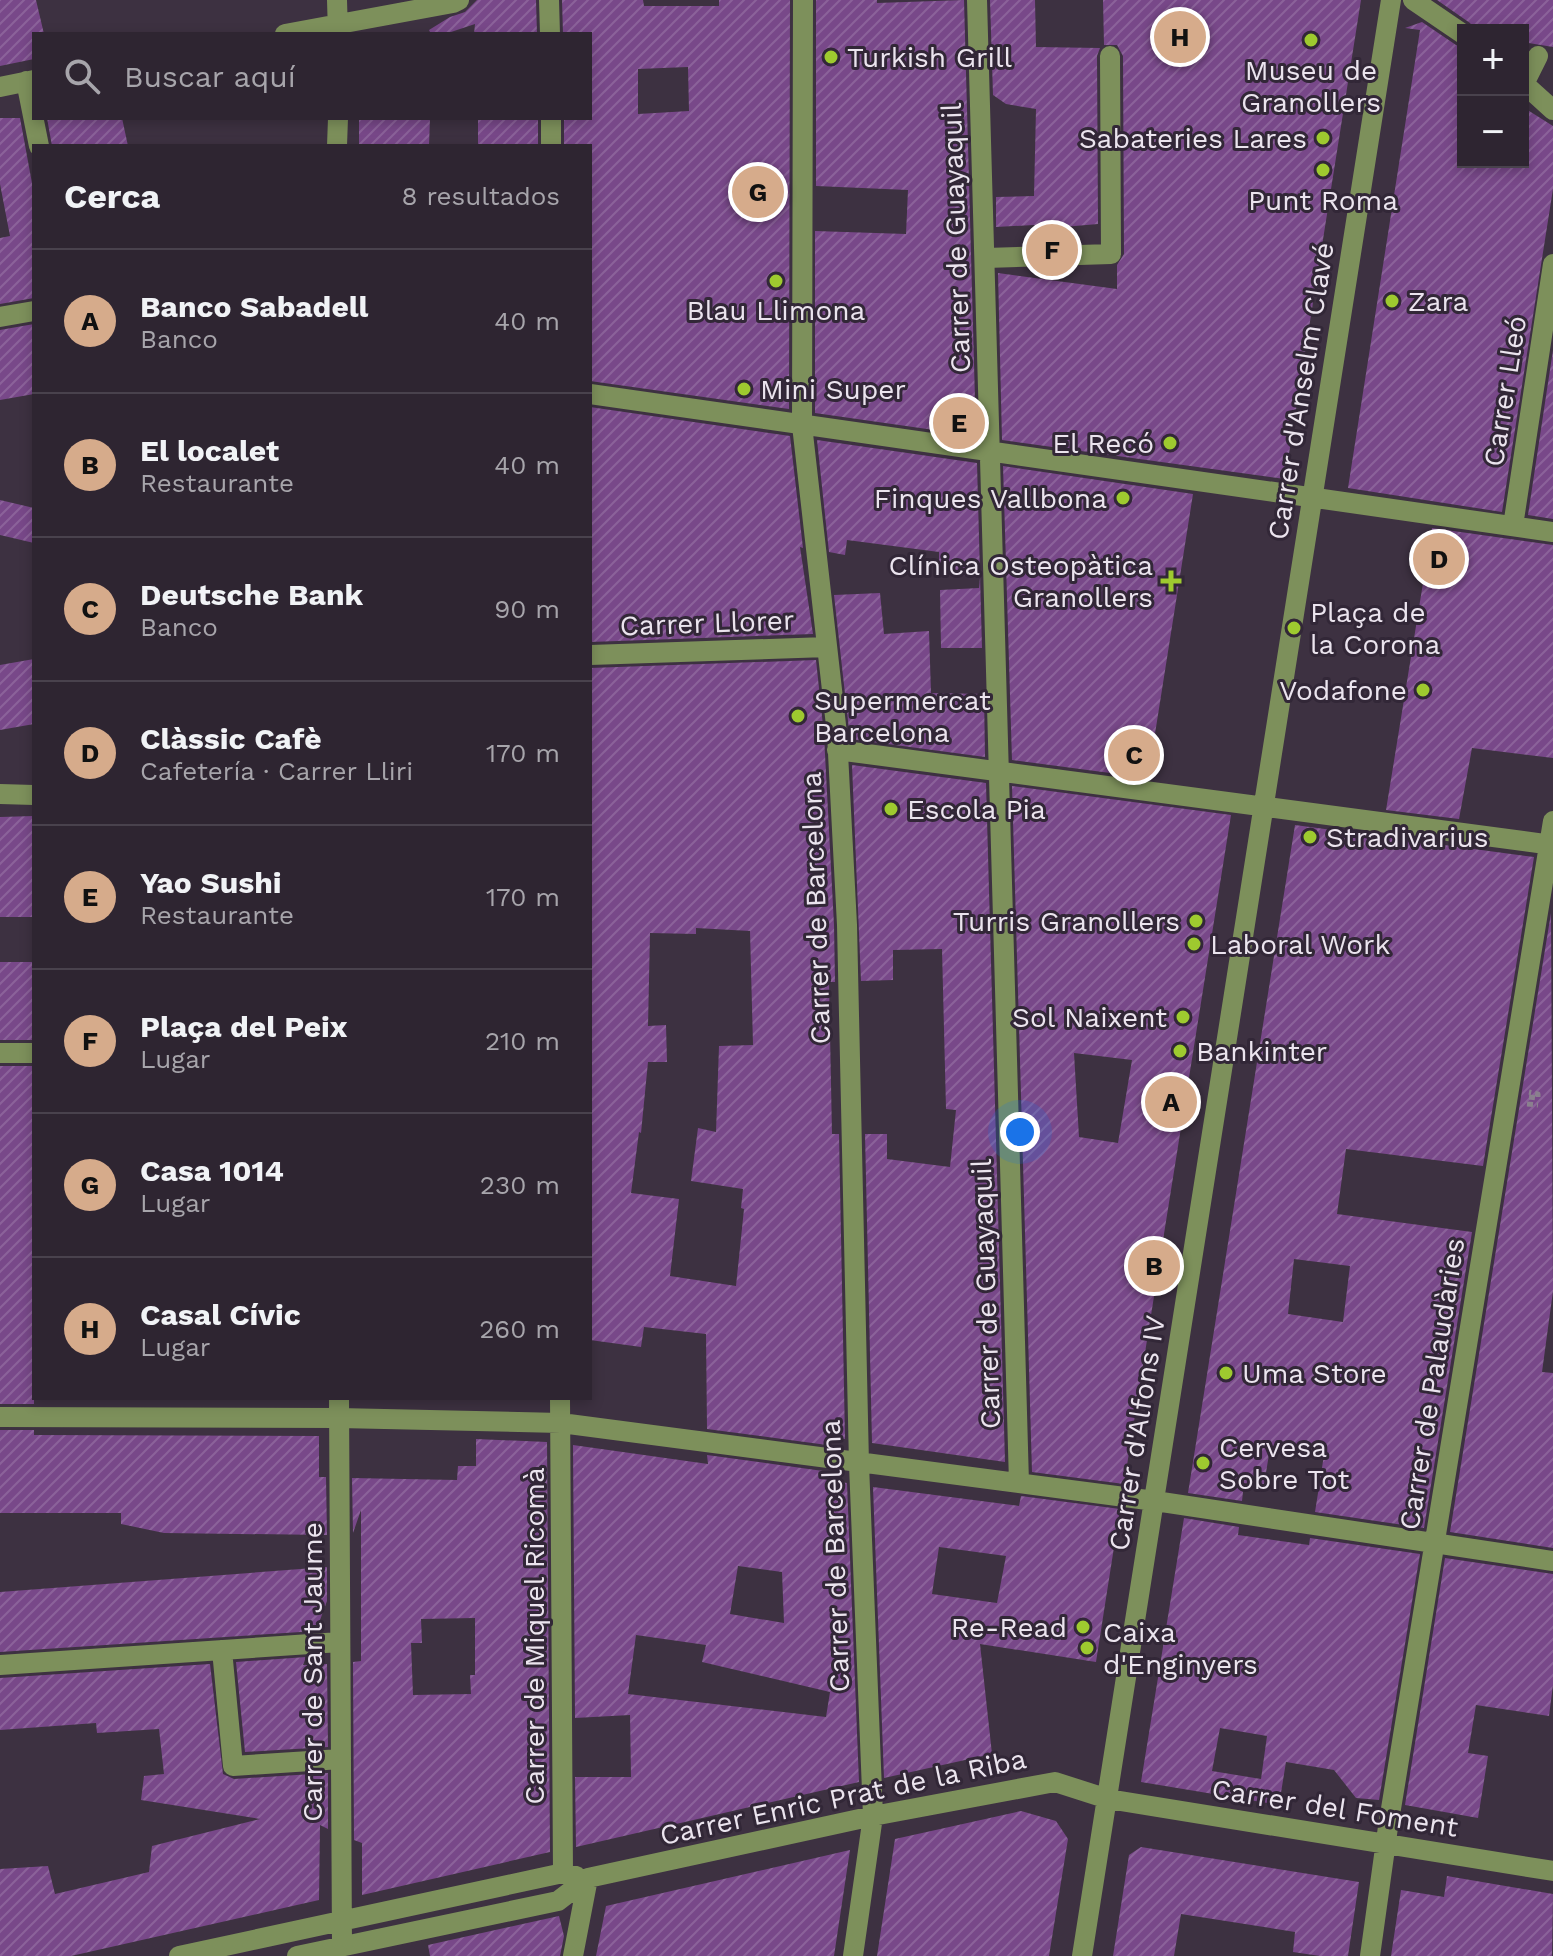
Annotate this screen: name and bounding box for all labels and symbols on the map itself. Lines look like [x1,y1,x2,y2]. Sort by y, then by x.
pin: H [1154,7,1206,67]
marker: Museu de Granollers [1302,31,1320,49]
place label: Turkish Grill [847,41,1012,74]
marker: Turkish Grill [822,48,840,66]
place label: Museu de Granollers [1241,54,1381,119]
street label: Carrer de Guayaquil [935,102,977,374]
place label: Sabateries Lares [1079,122,1307,155]
marker: Sabateries Lares [1314,129,1332,147]
marker: Punt Roma [1314,161,1332,179]
pin: G [732,162,784,222]
place label: Punt Roma [1248,184,1398,217]
pin: F [1026,220,1078,280]
street label: Carrer d'Anselm Clavé [1261,240,1341,542]
marker: Blau Llimona [767,272,785,290]
place label: Zara [1408,285,1469,318]
marker: Zara [1383,292,1401,310]
place label: Blau Llimona [687,294,866,327]
street label: Carrer Lleó [1477,313,1533,469]
place label: Mini Super [760,373,906,406]
marker: Mini Super [735,380,753,398]
pin: E [933,393,985,453]
place label: El Recó [1052,427,1154,460]
marker: El Recó [1161,434,1179,452]
place label: Finques Vallbona [874,482,1107,515]
marker: Finques Vallbona [1114,489,1132,507]
pin: D [1413,529,1465,589]
place label: Clínica Osteopàtica Granollers [889,549,1153,614]
marker: Clínica Osteopàtica Granollers [1160,570,1182,592]
place label: Plaça de la Corona [1310,596,1440,661]
street label: Carrer Llorer [619,603,795,643]
marker: Plaça de la Corona [1285,619,1303,637]
place label: Vodafone [1279,674,1407,707]
marker: Vodafone [1414,681,1432,699]
place label: Supermercat Barcelona [814,684,991,749]
marker: Supermercat Barcelona [789,707,807,725]
pin: C [1108,725,1160,785]
street label: Carrer de Barcelona [795,771,837,1045]
place label: Escola Pia [907,793,1046,826]
marker: Escola Pia [882,800,900,818]
place label: Stradivarius [1326,821,1489,854]
marker: Stradivarius [1301,828,1319,846]
place label: Turris Granollers [953,905,1180,938]
marker: Turris Granollers [1187,912,1205,930]
place label: Laboral Work [1210,928,1390,961]
marker: Laboral Work [1185,935,1203,953]
place label: Sol Naixent [1012,1001,1167,1034]
marker: Sol Naixent [1174,1008,1192,1026]
place label: Bankinter [1196,1035,1327,1068]
marker: Bankinter [1171,1042,1189,1060]
pin: A [1145,1072,1197,1132]
your location [1000,1112,1040,1152]
street label: Carrer de Guayaquil [965,1158,1007,1430]
pin: B [1128,1236,1180,1296]
street label: Carrer de Palaudàries [1393,1236,1471,1532]
street label: Carrer d'Alfons IV [1102,1313,1172,1553]
place label: Uma Store [1242,1357,1387,1390]
marker: Uma Store [1217,1364,1235,1382]
street label: Carrer de Barcelona [814,1419,856,1693]
place label: Cervesa Sobre Tot [1219,1431,1350,1496]
marker: Cervesa Sobre Tot [1194,1454,1212,1472]
street label: Carrer de Miquel Ricomà [518,1467,551,1805]
street label: Carrer de Sant Jaume [296,1522,329,1822]
place label: Re-Read [951,1611,1067,1644]
place label: Caixa d'Enginyers [1103,1616,1258,1681]
marker: Re-Read [1074,1618,1092,1636]
marker: Caixa d'Enginyers [1078,1639,1096,1657]
street label: Carrer Enric Prat de la Riba [657,1742,1029,1852]
street label: Carrer del Foment [1210,1772,1461,1844]

